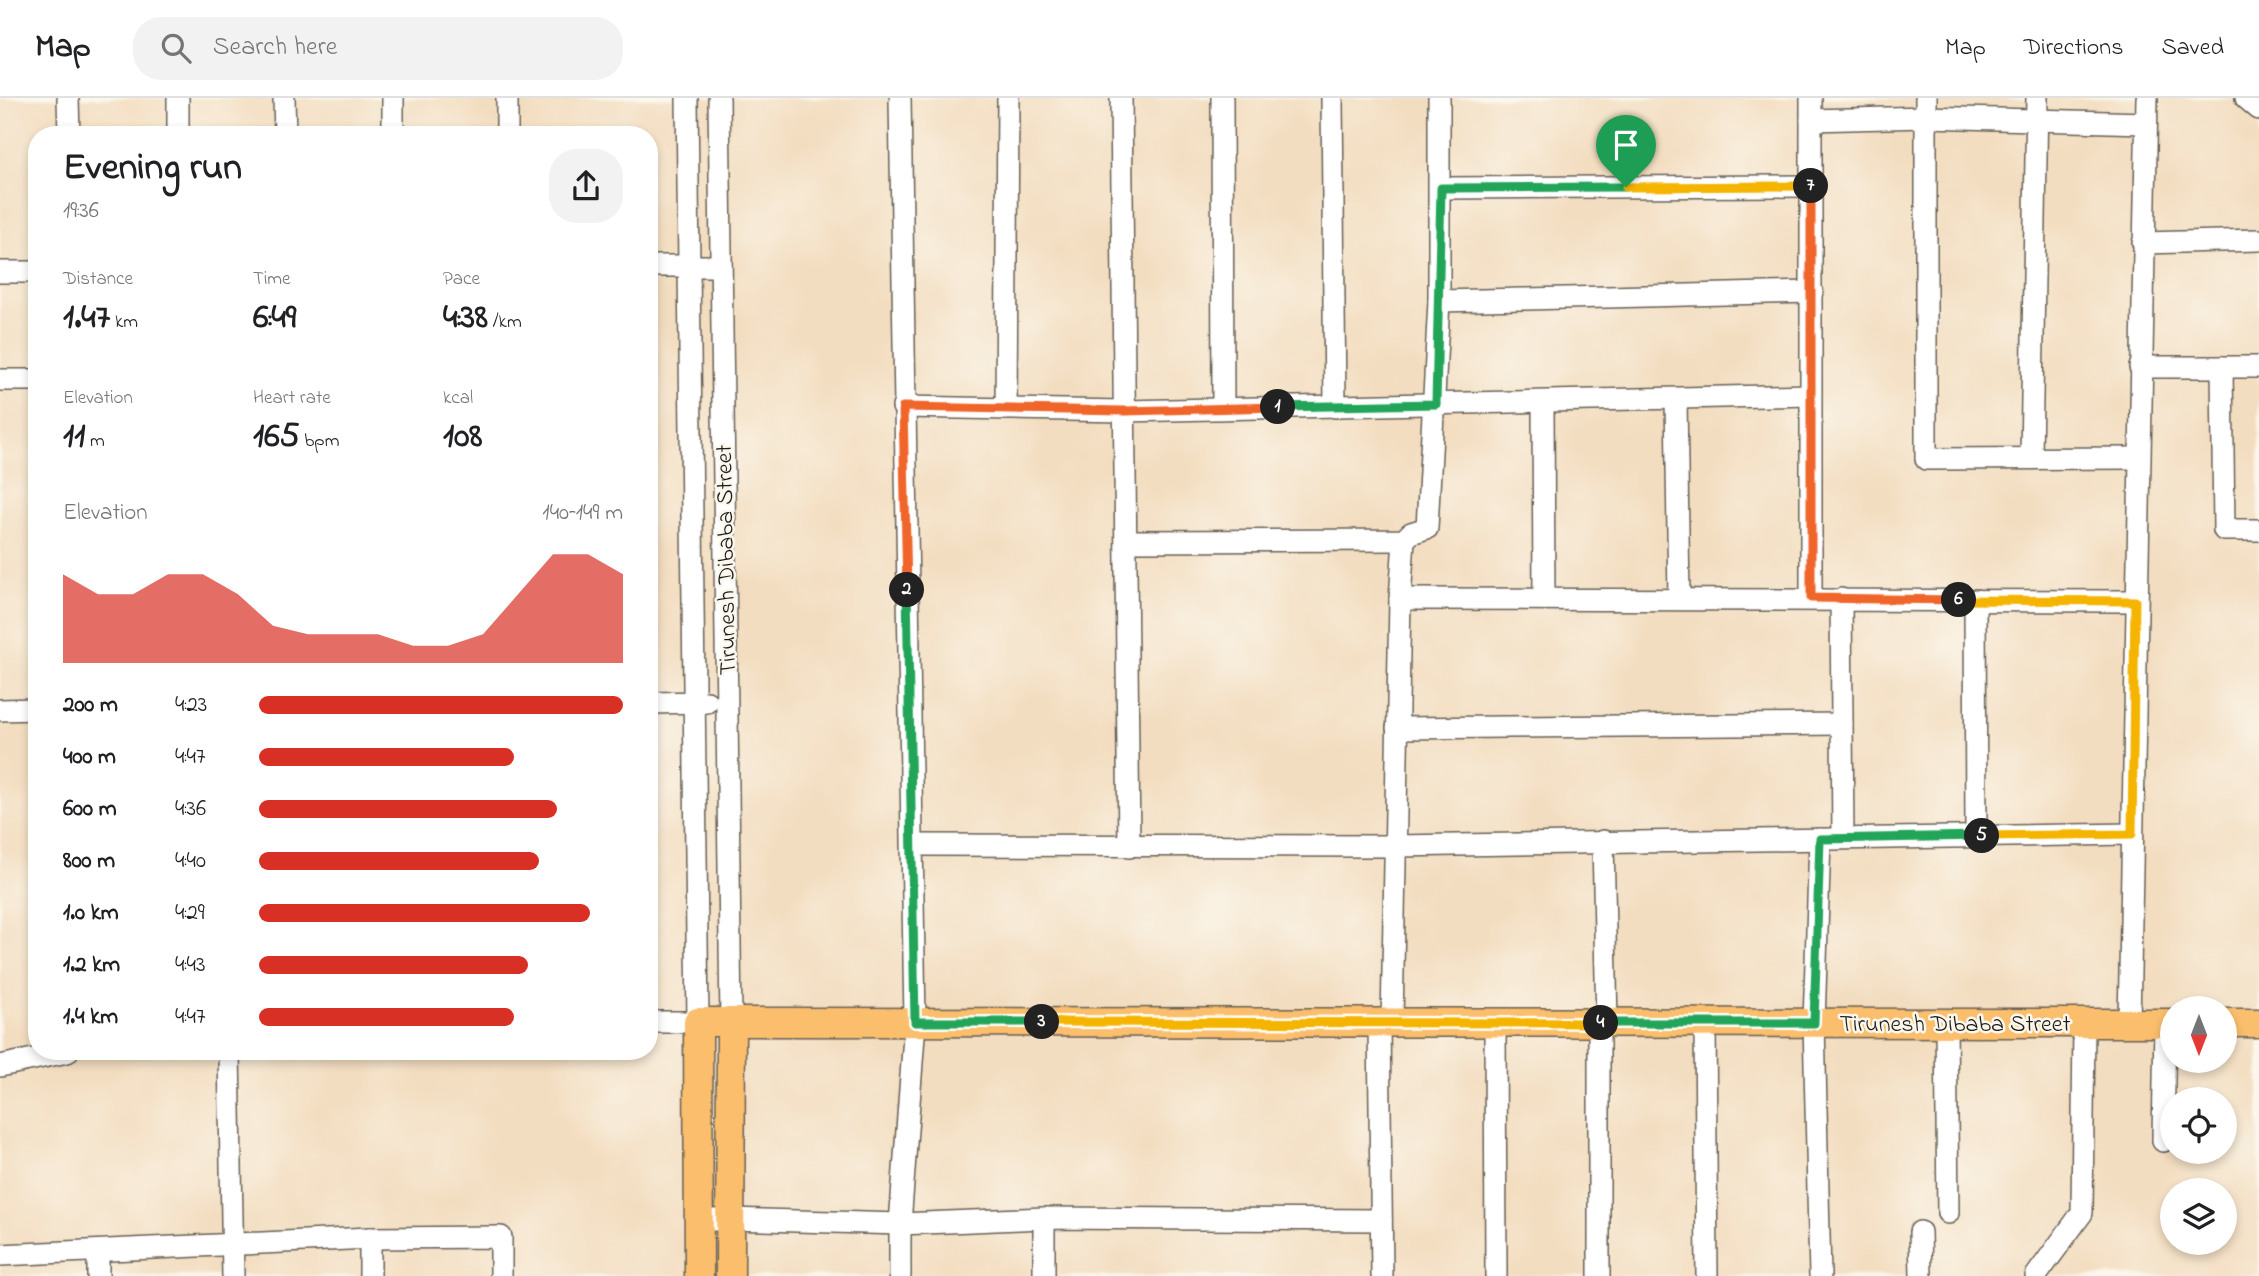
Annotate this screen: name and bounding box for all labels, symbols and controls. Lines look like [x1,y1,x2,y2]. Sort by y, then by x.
search box [133,17,623,80]
text: Map [35,24,91,72]
icon: search [157,29,195,67]
text: Search here [213,29,337,67]
text: Map [1945,31,1986,66]
text: Directions [2024,31,2123,66]
text: Saved [2161,31,2224,66]
pin [1596,115,1656,187]
icon: arrive [1607,126,1645,164]
text: Evening run [63,141,242,197]
button: share [549,149,623,223]
pin: 7 [1794,168,1828,204]
text: 7 [1807,172,1814,199]
text: 19:36 [63,195,99,228]
text: Distance [63,266,133,293]
text: Time [253,266,291,293]
text: Pace [443,266,480,293]
text: 1.47 [63,293,110,344]
text: 6:49 [253,293,296,344]
text: 4:38 [443,293,488,344]
text: km [110,309,138,336]
text: /km [488,309,522,336]
text: Elevation [63,385,133,412]
text: Heart rate [253,385,331,412]
text: kcal [443,385,473,412]
pin: 1 [1260,390,1296,424]
text: 1 [1274,393,1281,420]
text: 11 [63,412,85,463]
text: 165 [253,412,300,463]
text: 108 [443,412,482,463]
text: m [85,428,105,455]
text: bpm [300,428,339,455]
street label: Tirunesh Dibaba Street [708,444,747,676]
text: Elevation [63,497,148,530]
text: 140–149 m [542,497,623,530]
pin: 2 [890,573,925,608]
text: 2 [902,576,911,603]
pin: 6 [1941,582,1976,618]
text: 6 [1954,586,1963,613]
text: 200 m [63,689,118,722]
text: 4:23 [175,689,207,722]
text: 400 m [63,741,116,774]
text: 4:47 [175,741,205,774]
text: 600 m [63,793,117,826]
text: 4:36 [175,793,206,826]
pin: 5 [1965,818,2000,854]
text: 5 [1976,822,1987,849]
text: 800 m [63,845,115,878]
text: 4:40 [175,845,206,878]
text: 1.0 km [63,897,119,930]
text: 4:29 [175,897,205,930]
text: 1.2 km [63,949,120,982]
text: 4:43 [175,949,205,982]
north arrow [2160,996,2236,1073]
map controls [2160,996,2237,1255]
text: 1.4 km [63,1001,118,1034]
text: 4:47 [175,1001,205,1034]
pin: 3 [1024,1004,1060,1040]
pin: 4 [1584,1006,1618,1040]
text: 3 [1038,1008,1045,1035]
street label: Tirunesh Dibaba Street [1839,1008,2071,1043]
text: 4 [1597,1009,1604,1036]
button: locate [2160,1087,2237,1164]
button: layers [2160,1178,2237,1255]

